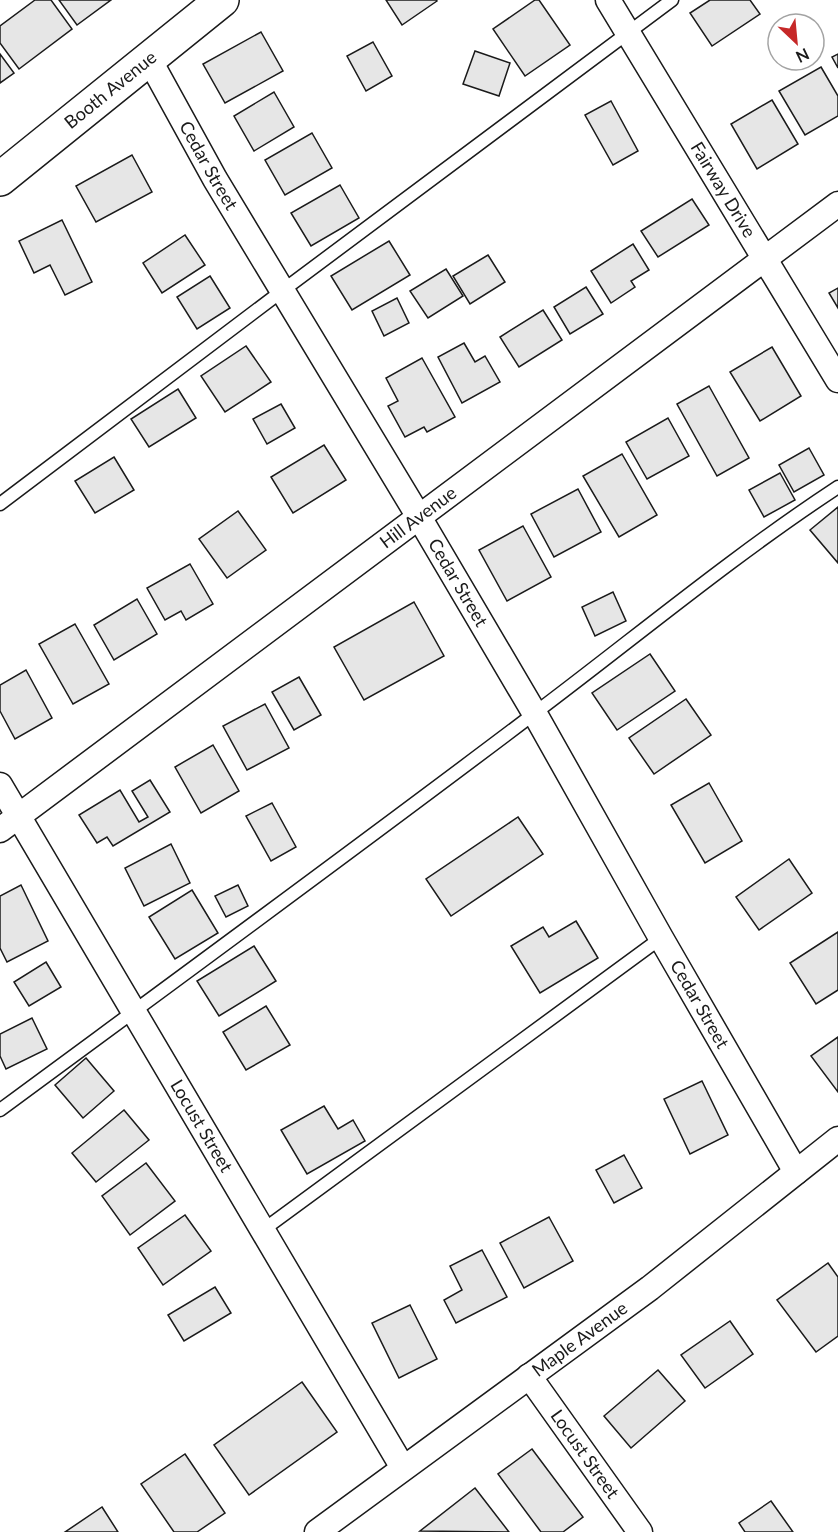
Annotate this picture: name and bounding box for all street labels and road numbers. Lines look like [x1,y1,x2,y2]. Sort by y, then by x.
street label: Booth Avenue [59,45,160,133]
street label: Cedar Street [175,117,243,214]
street label: Fairway Drive [686,138,761,241]
street label: Hill Avenue [375,481,460,553]
street label: Cedar Street [424,534,493,631]
street label: Cedar Street [666,956,735,1053]
street label: Locust Street [166,1075,238,1176]
street label: Maple Avenue [527,1296,631,1381]
street label: Locust Street [546,1405,625,1503]

